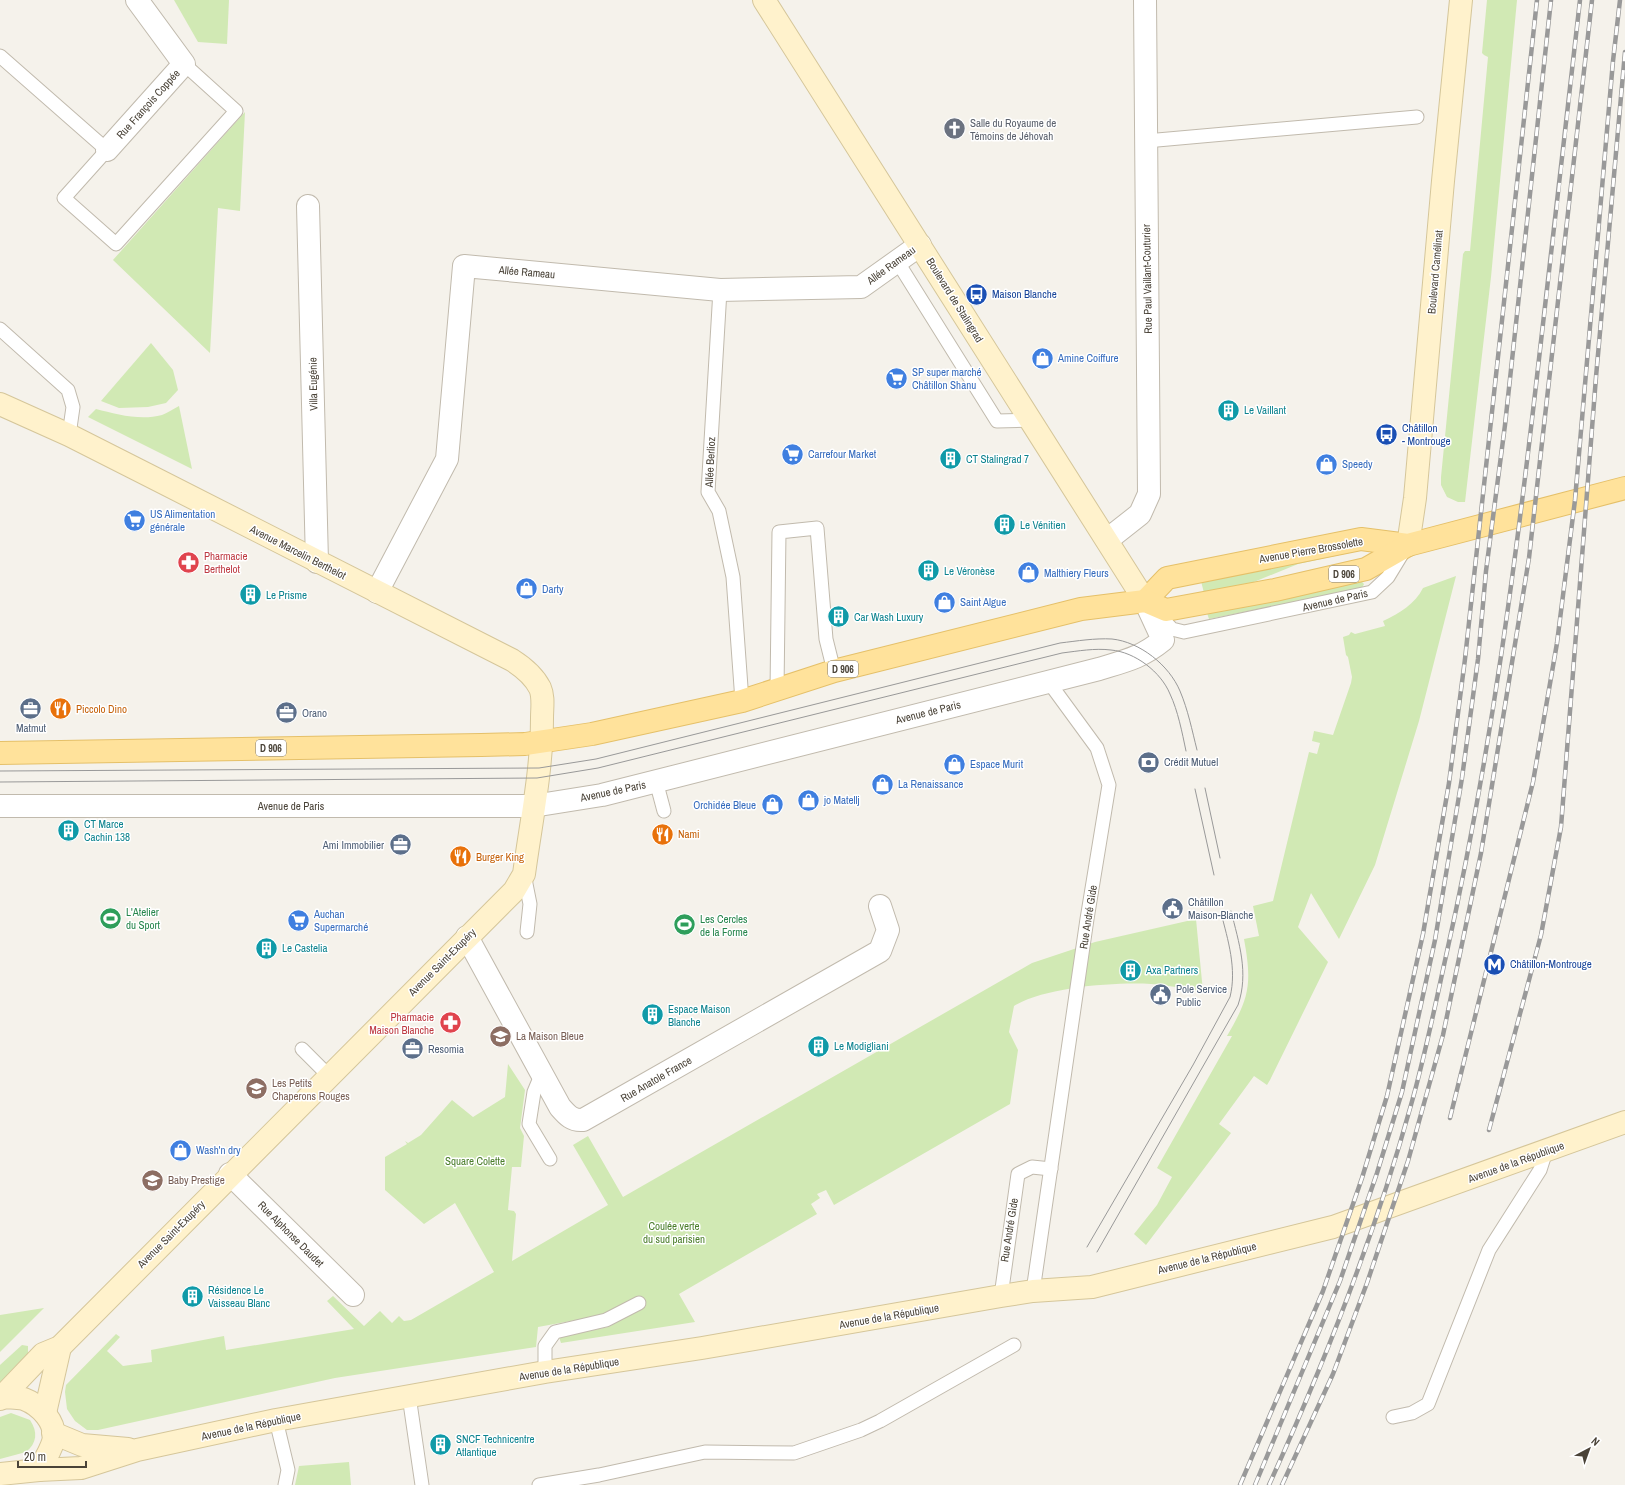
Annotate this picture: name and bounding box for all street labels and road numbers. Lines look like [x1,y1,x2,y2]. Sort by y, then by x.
street label: Rue François Coppée [113,67,183,141]
street label: Rue Paul Vaillant-Couturier [1139,224,1155,334]
street label: Boulevard Camélinat [1424,229,1446,315]
street label: Allée Rameau [863,243,918,288]
street label: Boulevard de Stalingrad [923,255,987,345]
street label: Allée Rameau [497,262,556,281]
street label: Villa Eugénie [306,357,320,411]
street label: Allée Berlioz [702,436,718,489]
street label: Avenue Marcelin Berthelot [247,521,349,583]
street label: Avenue Pierre Brossolette [1257,534,1364,566]
road number: D 906 [1329,566,1359,582]
street label: Avenue de Paris [1300,586,1369,615]
road number: D 906 [828,661,858,677]
street label: Avenue de Paris [893,697,962,727]
road number: D 906 [256,740,286,756]
street label: Avenue de Paris [578,777,647,805]
street label: Avenue de Paris [257,799,325,813]
street label: Rue André Gide [1076,884,1100,950]
street label: Avenue Saint-Exupéry [404,925,479,1000]
street label: Rue Anatole France [618,1053,694,1105]
street label: Avenue de la République [1465,1138,1566,1186]
street label: Avenue Saint-Exupéry [133,1197,208,1272]
street label: Rue André Gide [997,1197,1021,1263]
street label: Rue Alphonse Daudet [255,1198,327,1270]
street label: Avenue de la République [1155,1239,1258,1277]
street label: Avenue de la République [837,1300,940,1332]
street label: Avenue de la République [517,1354,620,1384]
street label: Avenue de la République [199,1409,302,1444]

